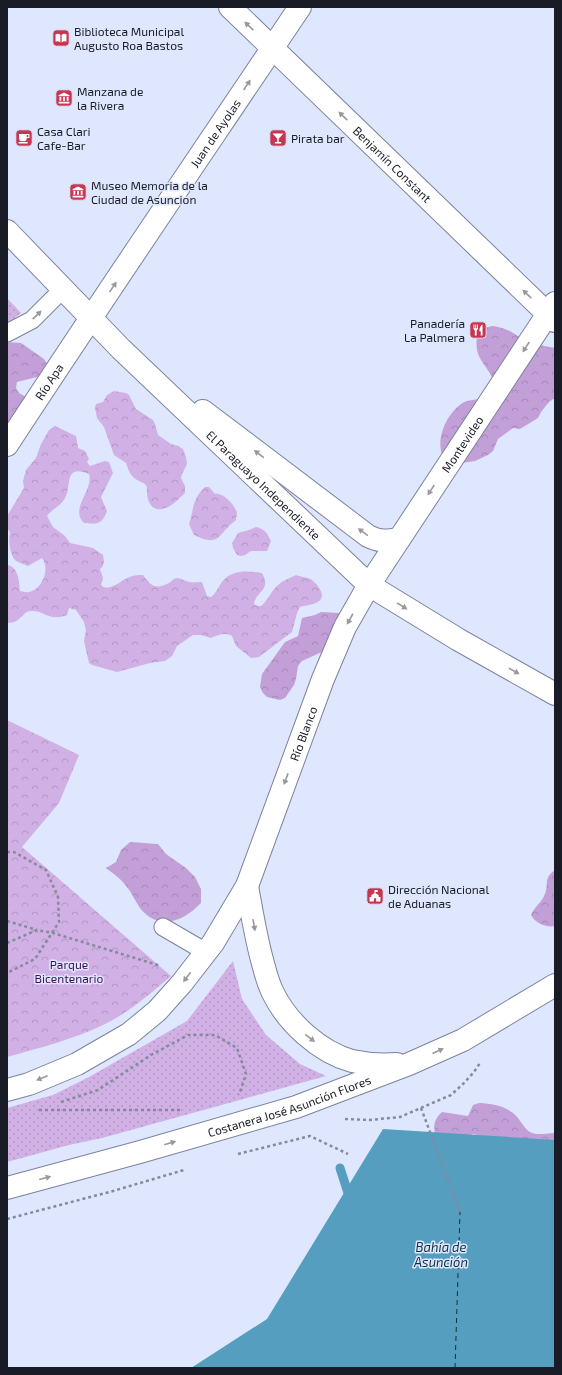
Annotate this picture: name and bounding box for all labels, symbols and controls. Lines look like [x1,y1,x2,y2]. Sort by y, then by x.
one-way arrow [244,21,254,30]
place label: Biblioteca Municipal Augusto Roa Bastos [74,24,184,52]
library icon: Biblioteca Municipal Augusto Roa Bastos [51,28,71,48]
one-way arrow [243,80,251,90]
place label: Manzana de la Rivera [77,84,143,112]
museum icon: Manzana de la Rivera [54,88,74,108]
street label: Juan de Ayolas [187,96,243,170]
one-way arrow [338,111,348,121]
street label: Benjamín Constant [351,123,435,205]
place label: Casa Clari Cafe-Bar [37,124,91,152]
cafe icon: Casa Clari Cafe-Bar [14,128,34,148]
bar icon: Pirata bar [268,128,288,148]
place label: Pirata bar [291,131,345,145]
place label: Museo Memoria de la Ciudad de Asuncion [91,178,208,206]
museum icon: Museo Memoria de la Ciudad de Asuncion [68,182,88,202]
one-way arrow [109,281,117,292]
one-way arrow [522,289,532,299]
one-way arrow [32,310,42,319]
place label: Panadería La Palmera [404,316,465,344]
restaurant icon: Panadería La Palmera [468,320,488,340]
one-way arrow [522,342,530,352]
street label: Río Apa [32,361,66,402]
street label: Montevideo [438,413,486,475]
street label: El Paraguayo Independiente [204,427,324,542]
one-way arrow [254,449,265,458]
one-way arrow [427,485,435,496]
one-way arrow [358,528,369,536]
one-way arrow [396,602,408,609]
one-way arrow [346,613,353,625]
one-way arrow [508,668,520,674]
street label: Río Blanco [287,704,319,763]
one-way arrow [283,773,289,785]
place label: Dirección Nacional de Aduanas [388,882,489,910]
public building icon: Dirección Nacional de Aduanas [365,886,385,906]
one-way arrow [251,918,257,931]
park label: Parque Bicentenario [35,957,104,985]
one-way arrow [183,972,191,983]
one-way arrow [305,1033,315,1041]
one-way arrow [433,1048,444,1054]
street label: Costanera José Asunción Flores [206,1072,373,1139]
one-way arrow [36,1076,48,1082]
one-way arrow [164,1140,176,1146]
one-way arrow [39,1175,51,1181]
water label: Bahía de Asunción [413,1239,468,1270]

